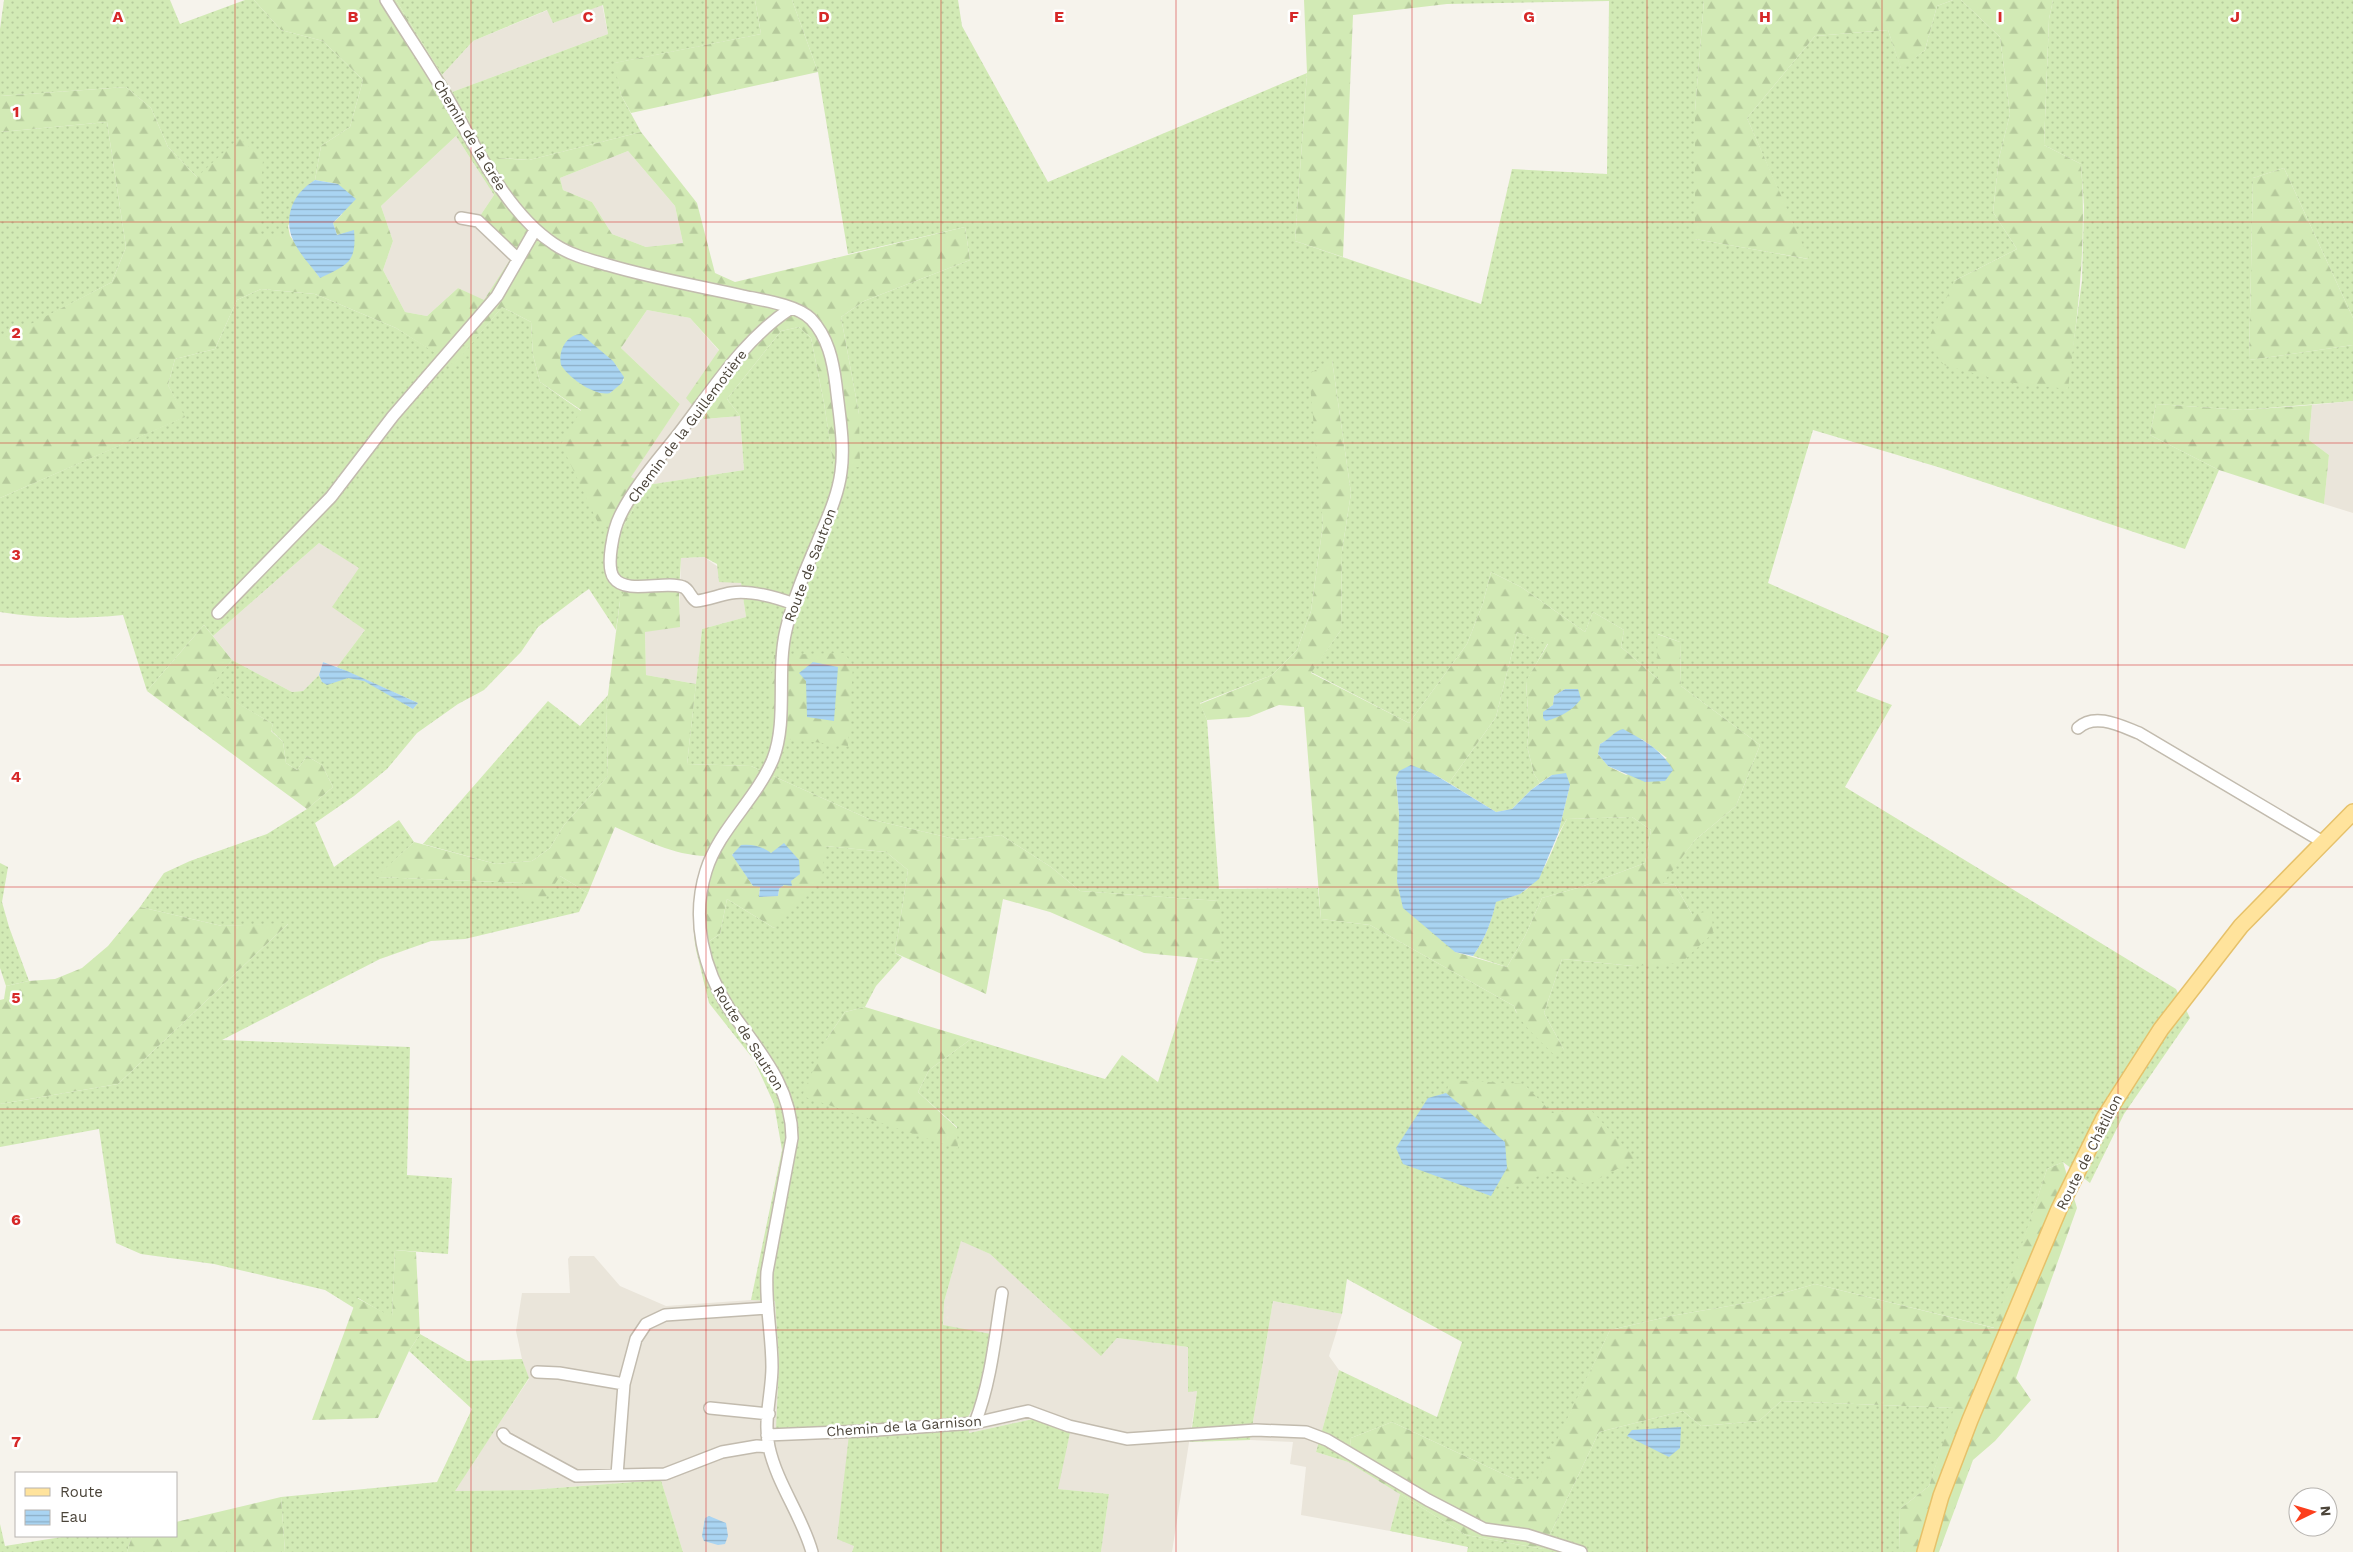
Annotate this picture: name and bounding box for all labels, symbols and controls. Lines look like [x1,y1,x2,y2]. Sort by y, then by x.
text: A [113,7,124,26]
text: B [348,7,359,26]
text: C [583,7,594,26]
text: D [818,7,830,26]
text: E [1054,7,1064,26]
text: F [1289,7,1299,26]
text: G [1523,7,1535,26]
text: H [1759,7,1771,26]
text: I [1997,7,2003,26]
text: J [2230,7,2240,26]
street label: Chemin de la Grée [430,76,510,194]
text: 1 [13,102,19,121]
text: 2 [11,323,21,342]
street label: Chemin de la Guillemotière [624,346,750,506]
street label: Route de Sautron [781,506,839,624]
text: 3 [11,545,21,564]
text: 4 [11,767,21,786]
street label: Route de Sautron [710,983,788,1093]
text: 5 [11,988,21,1007]
street label: Route de Châtillon [2053,1092,2125,1212]
text: 6 [11,1210,21,1229]
street label: Chemin de la Garnison [826,1413,982,1439]
text: 7 [11,1432,21,1451]
legend [15,1472,178,1537]
text: Route [60,1483,103,1501]
north arrow [2288,1487,2338,1537]
text: N [2318,1505,2334,1517]
text: Eau [60,1508,87,1526]

